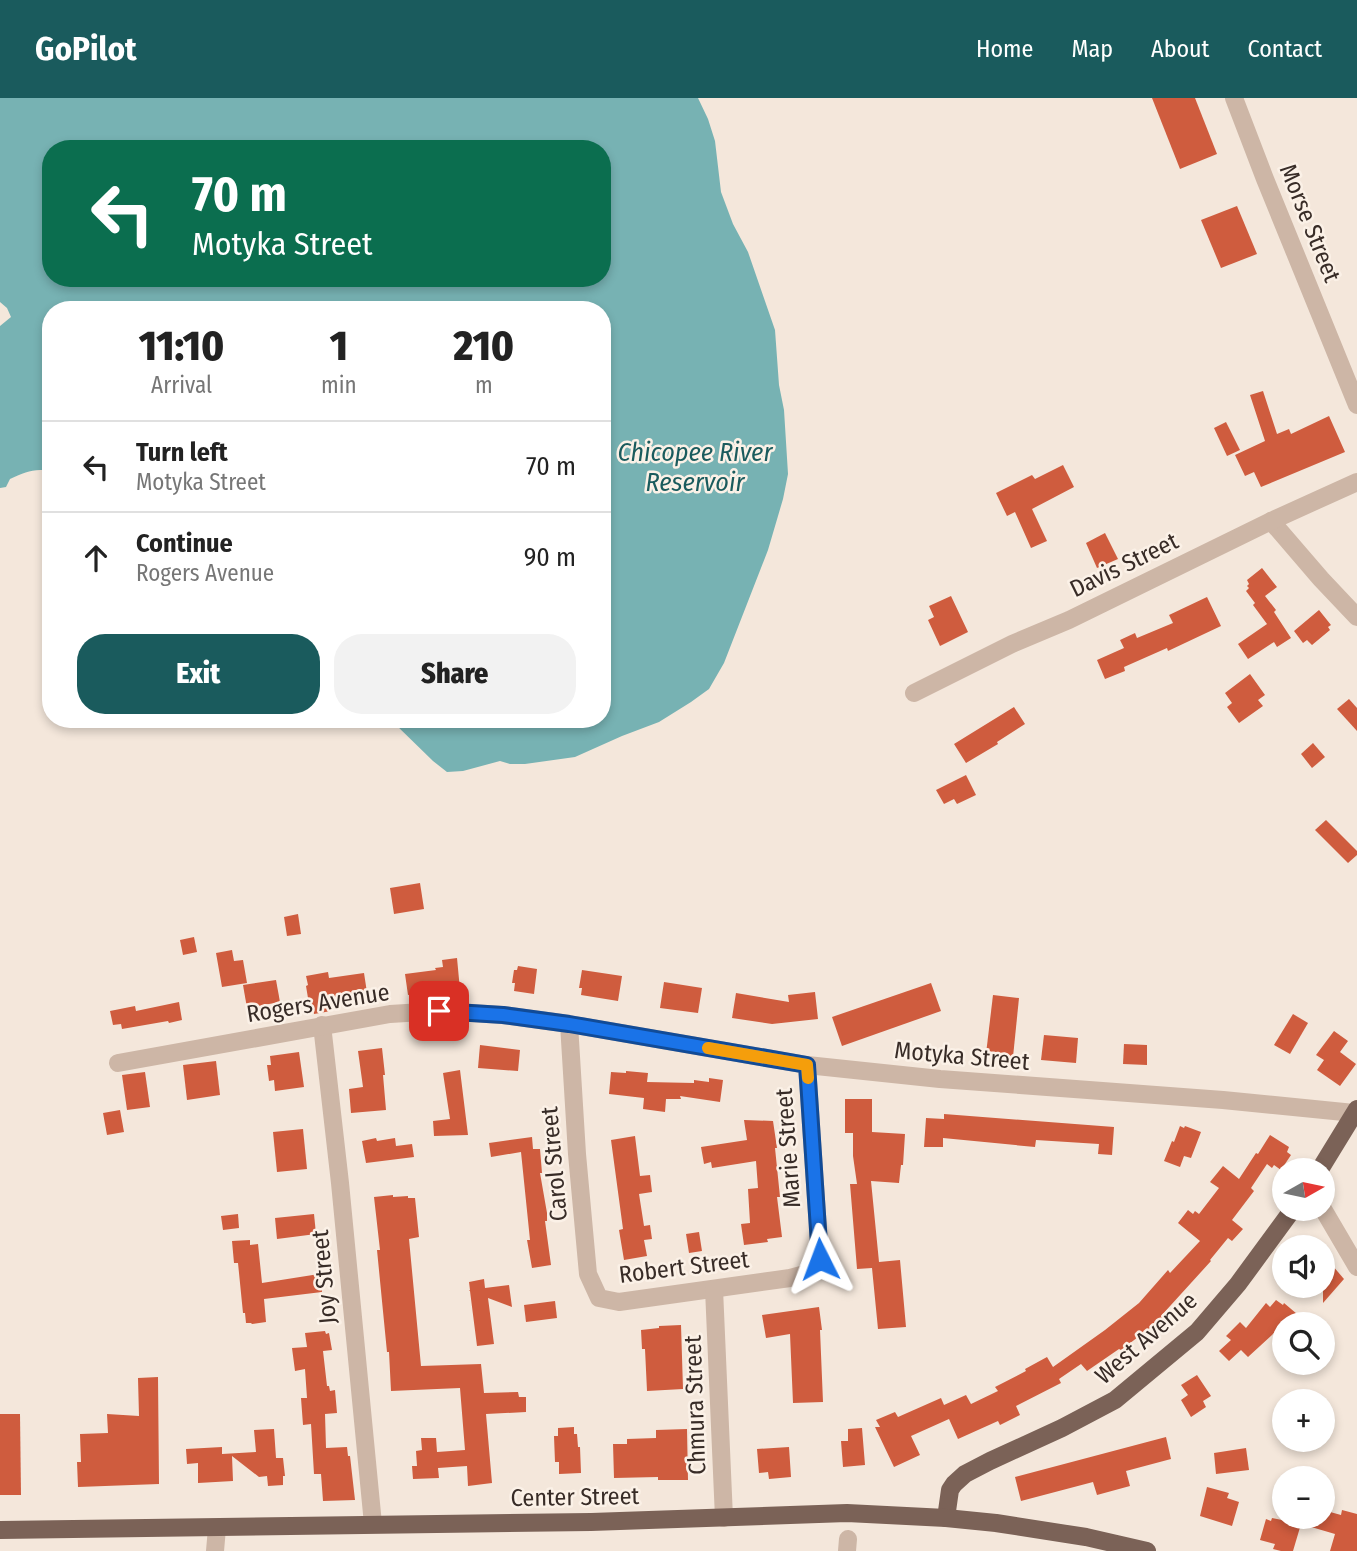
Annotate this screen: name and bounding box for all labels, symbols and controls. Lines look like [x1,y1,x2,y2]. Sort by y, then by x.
text: GoPilot [35,29,137,69]
text: Home [976,35,1033,63]
text: Map [1071,35,1113,63]
text: About [1151,35,1209,63]
text: Contact [1247,35,1322,63]
street label: Morse Street [1274,160,1346,286]
text: 70 m [192,165,287,224]
icon: left [77,168,168,259]
text: Motyka Street [192,225,373,263]
text: 11:10 [139,321,224,371]
text: 1 [330,321,348,371]
text: 210 [454,321,514,371]
text: Arrival [151,371,212,399]
text: min [321,371,357,399]
text: m [475,371,493,399]
text: Turn left [136,437,228,468]
water label: Chicopee River Reservoir [618,437,773,498]
icon: left [77,448,115,486]
text: 70 m [526,451,576,482]
text: Motyka Street [136,468,266,496]
street label: Davis Street [1065,527,1183,603]
text: Continue [136,528,233,559]
icon: ahead [77,539,115,577]
text: 90 m [524,542,576,573]
text: Rogers Avenue [136,559,274,587]
button: Exit [77,634,320,714]
button: Share [334,634,576,714]
street label: Rogers Avenue [245,978,391,1028]
pin [409,981,469,1041]
icon: arrive [420,992,458,1030]
street label: Motyka Street [893,1036,1031,1076]
street label: Marie Street [770,1087,806,1209]
street label: Carol Street [535,1105,573,1223]
north arrow [1272,1158,1335,1222]
map controls [1272,1158,1335,1529]
position arrow [783,1222,857,1296]
street label: Joy Street [306,1229,342,1325]
button: sound [1272,1235,1335,1298]
street label: Robert Street [617,1245,751,1289]
street label: West Avenue [1089,1286,1203,1390]
button: search [1272,1312,1335,1375]
street label: Chmura Street [679,1335,711,1475]
button: + [1272,1389,1335,1452]
button: − [1272,1466,1335,1529]
street label: Center Street [510,1482,640,1512]

